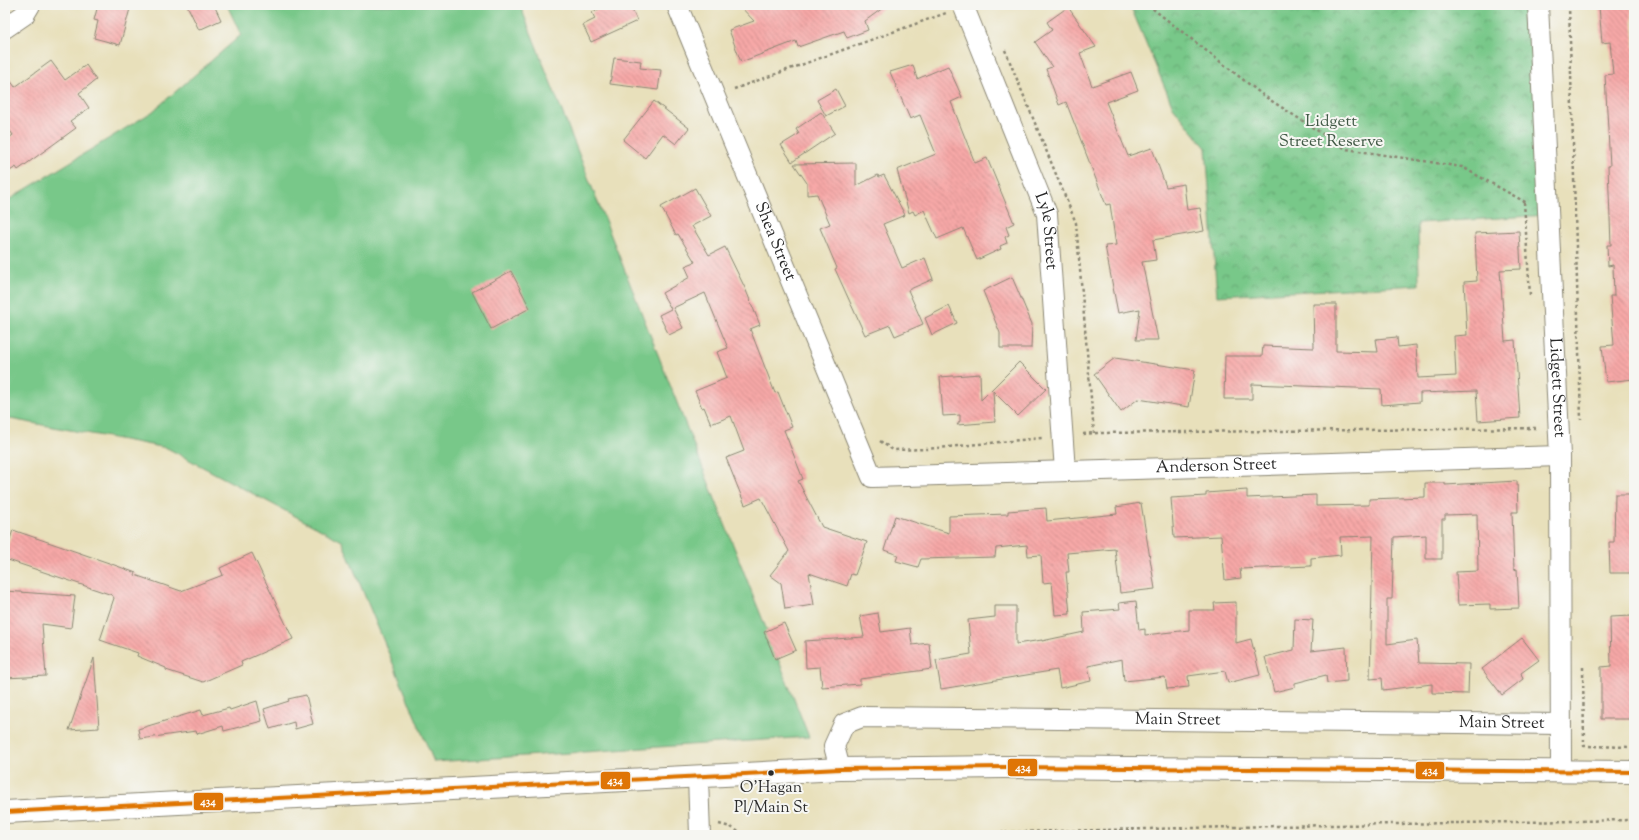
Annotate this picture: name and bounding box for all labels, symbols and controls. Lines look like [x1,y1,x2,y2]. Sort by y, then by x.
park label: Lidgett Street Reserve [1279,110,1383,154]
street label: Lyle Street [1028,189,1063,271]
street label: Shea Street [748,199,802,285]
street label: Lidgett Street [1542,337,1571,438]
street label: Anderson Street [1155,453,1277,480]
street label: Main Street [1135,708,1221,733]
street label: Main Street [1459,711,1545,736]
line badge: 434 [1007,758,1038,777]
text: 434 [1014,760,1031,776]
line badge: 434 [1415,761,1445,780]
text: 434 [1421,763,1438,779]
marker: O'Hagan Pl/Main St [766,768,776,778]
line badge: 434 [600,771,631,790]
text: 434 [606,773,623,789]
place label: O'Hagan Pl/Main St [734,777,809,820]
line badge: 434 [193,792,224,811]
text: 434 [199,794,216,810]

